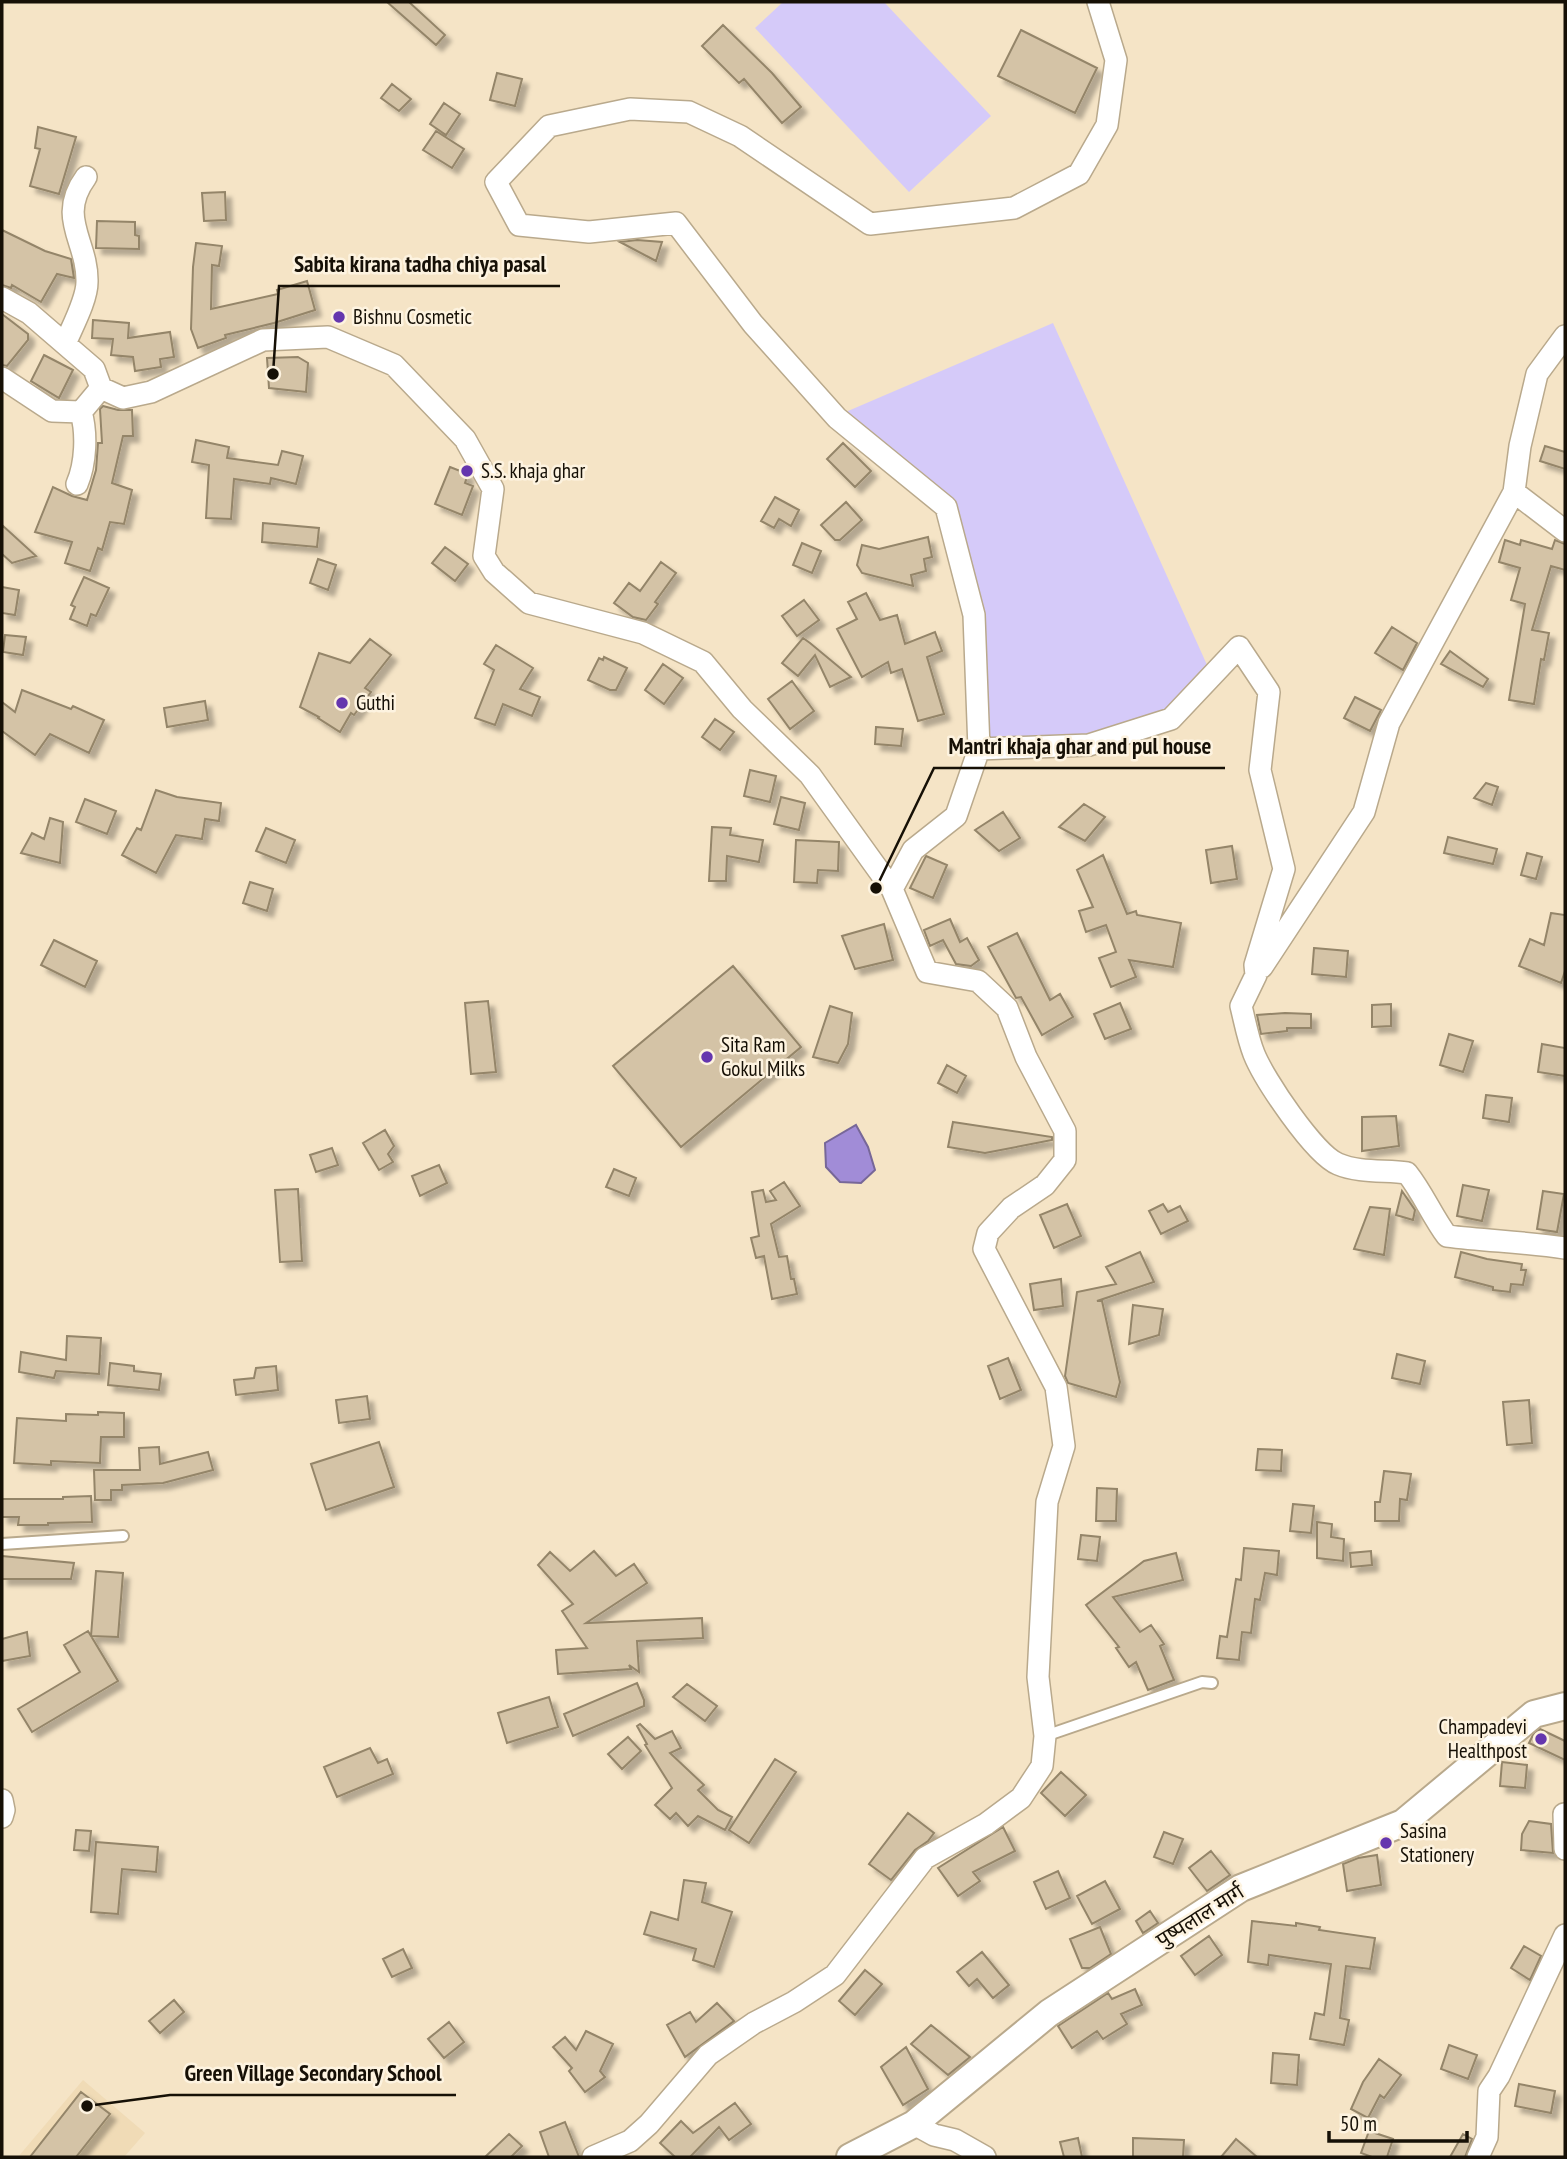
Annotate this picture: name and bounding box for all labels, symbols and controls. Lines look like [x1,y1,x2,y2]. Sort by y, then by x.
callout: Sabita kirana tadha chiya pasal [279,242,560,286]
text: Sabita kirana tadha chiya pasal [294,249,546,278]
place label: Bishnu Cosmetic [353,303,472,330]
marker: Bishnu Cosmetic [331,309,347,325]
place label: S.S. khaja ghar [481,457,585,484]
marker: S.S. khaja ghar [459,463,475,479]
place label: Guthi [356,689,395,716]
marker: Guthi [334,695,350,711]
callout: Mantri khaja ghar and pul house [934,724,1225,768]
text: Mantri khaja ghar and pul house [949,731,1212,760]
place label: Sita Ram Gokul Milks [721,1031,805,1082]
marker: Sita Ram Gokul Milks [699,1049,715,1065]
place label: Champadevi Healthpost [1438,1713,1527,1764]
marker: Champadevi Healthpost [1533,1731,1549,1747]
place label: Sasina Stationery [1400,1817,1474,1868]
marker: Sasina Stationery [1378,1835,1394,1851]
street label: पुष्पलाल मार्ग [1151,1877,1250,1953]
callout: Green Village Secondary School [170,2051,456,2095]
text: Green Village Secondary School [184,2058,442,2087]
scale bar [1329,2100,1467,2144]
text: 50 m [1340,2110,1377,2137]

